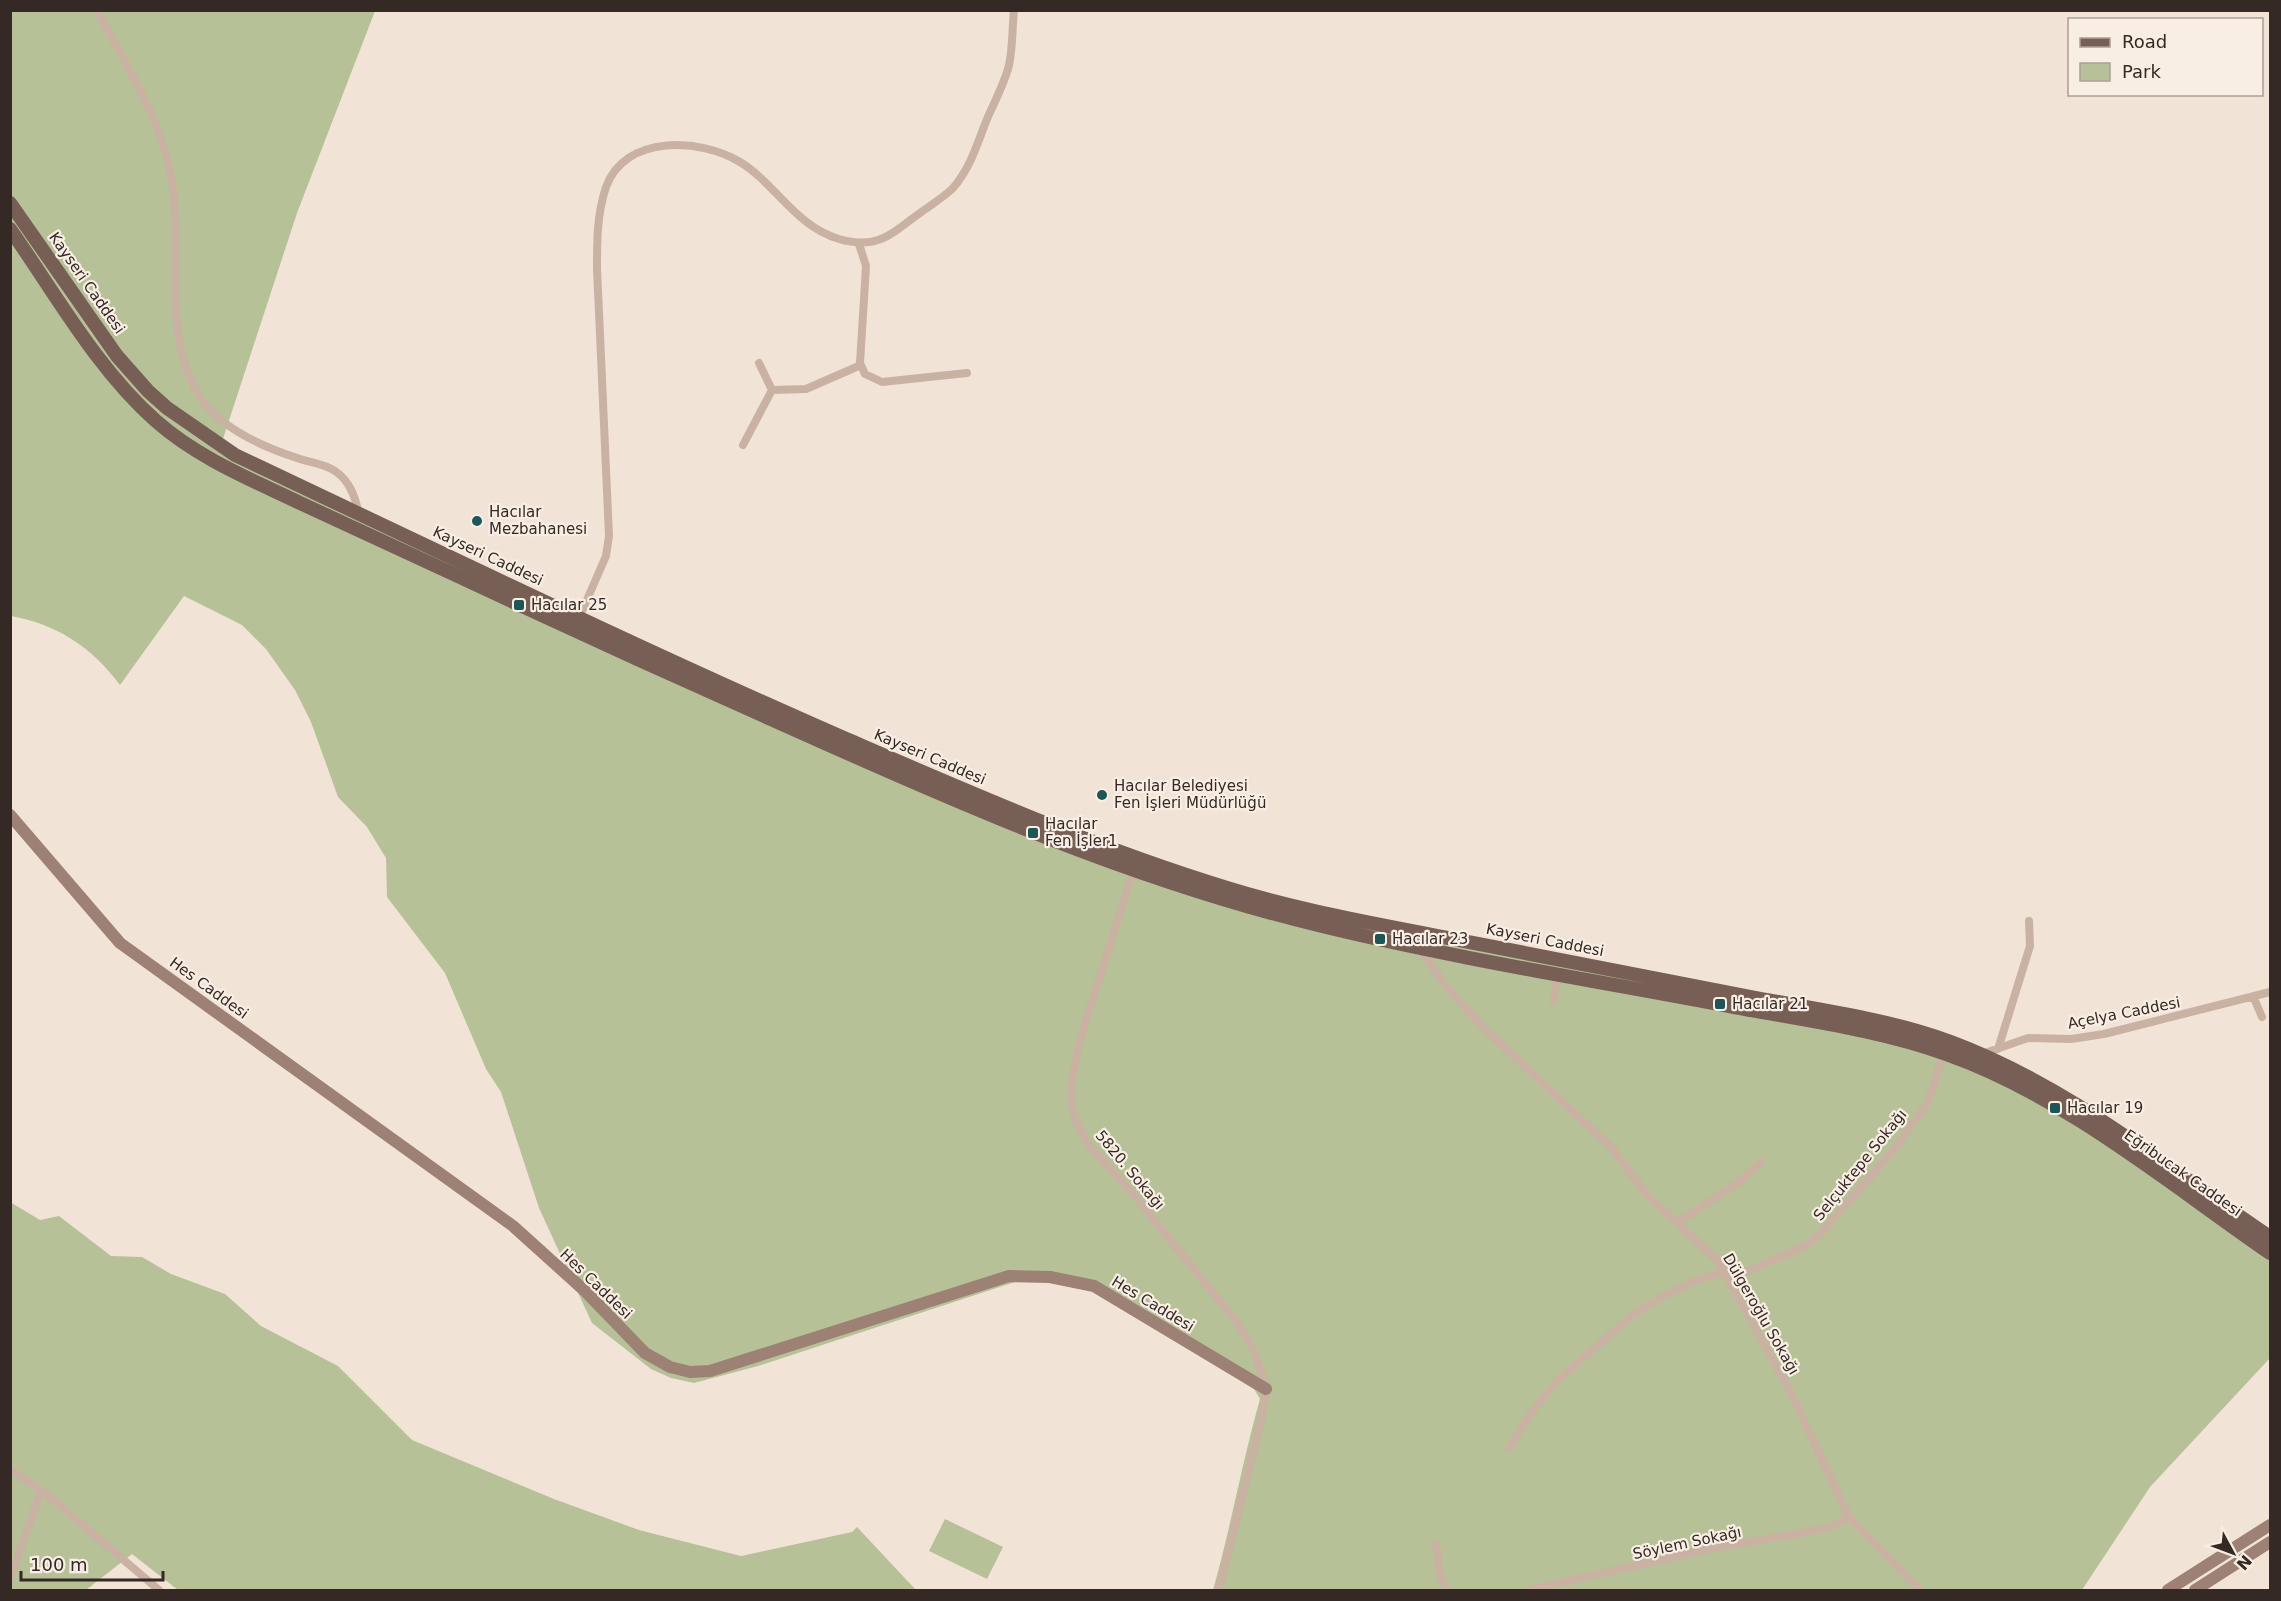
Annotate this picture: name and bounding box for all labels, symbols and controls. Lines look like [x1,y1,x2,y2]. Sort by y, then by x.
legend [2068,18,2263,96]
text: Road [2122,31,2167,52]
text: Park [2122,61,2161,82]
street label: Kayseri Caddesi [45,229,129,337]
place label: Hacılar Mezbahanesi [489,503,587,538]
marker: Hacılar Mezbahanesi [470,514,484,528]
street label: Kayseri Caddesi [430,523,546,589]
place label: Hacılar 25 [531,596,607,614]
marker: Hacılar 25 [512,598,526,612]
street label: Kayseri Caddesi [871,725,989,789]
place label: Hacılar Belediyesi Fen İşleri Müdürlüğü [1114,777,1266,812]
marker: Hacılar Belediyesi Fen İşleri Müdürlüğü [1095,788,1109,802]
place label: Hacılar Fen İşler1 [1045,815,1118,850]
marker: Hacılar Fen İşler1 [1026,826,1040,840]
street label: Kayseri Caddesi [1485,920,1605,960]
place label: Hacılar 23 [1392,930,1468,948]
marker: Hacılar 23 [1373,932,1387,946]
street label: Hes Caddesi [166,953,252,1023]
street label: Açelya Caddesi [2066,993,2182,1033]
place label: Hacılar 21 [1732,995,1808,1013]
marker: Hacılar 21 [1713,997,1727,1011]
place label: Hacılar 19 [2067,1099,2143,1117]
marker: Hacılar 19 [2048,1101,2062,1115]
street label: Selçuktepe Sokağı [1810,1106,1910,1224]
street label: Eğribucak Caddesi [2121,1126,2245,1220]
street label: 5820. Sokağı [1092,1127,1168,1213]
street label: Hes Caddesi [556,1245,636,1323]
street label: Dülgeroğlu Sokağı [1719,1250,1803,1378]
street label: Hes Caddesi [1108,1272,1198,1336]
street label: Söylem Sokağı [1631,1523,1743,1563]
north arrow [2203,1523,2263,1583]
scale bar [21,1544,164,1582]
text: N [2232,1551,2256,1574]
text: 100 m [30,1554,88,1575]

